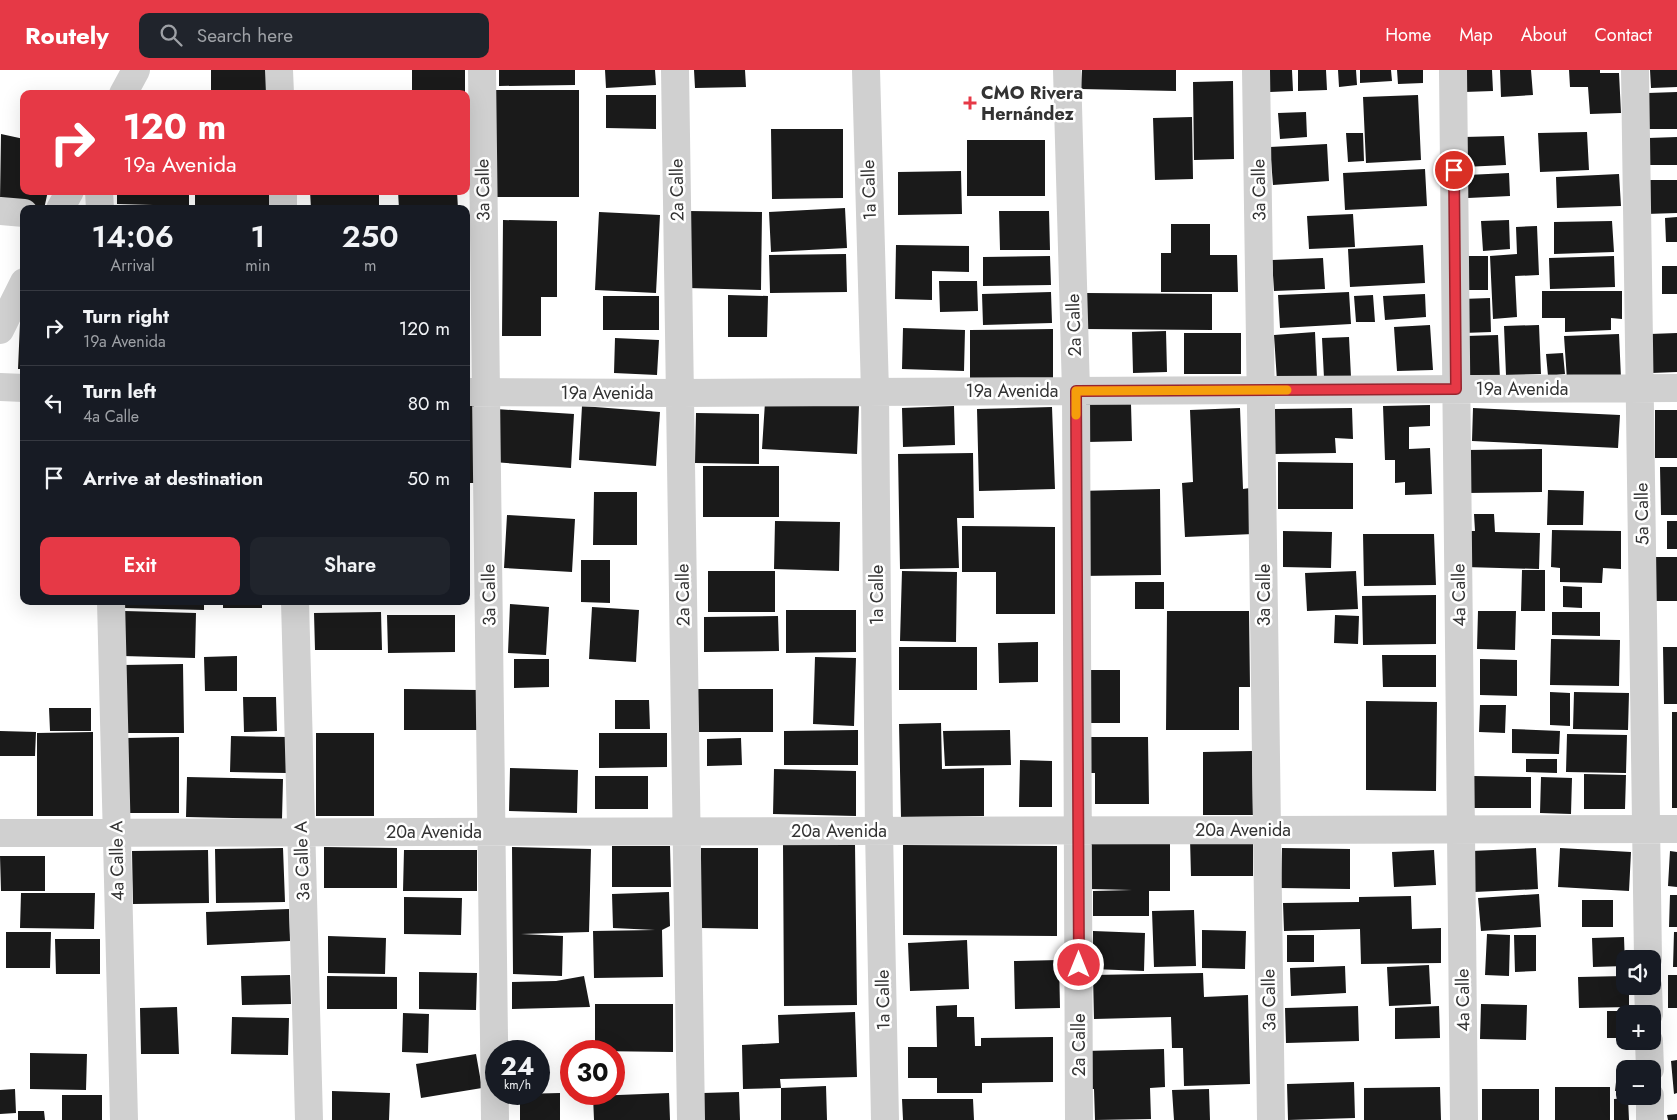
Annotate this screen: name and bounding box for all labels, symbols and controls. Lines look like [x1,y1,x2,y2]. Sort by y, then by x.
search box [139,13,489,58]
text: Routely [25,18,109,53]
icon: search [157,21,185,49]
text: Search here [197,22,293,49]
text: Home [1385,22,1431,48]
text: Map [1459,22,1493,48]
text: About [1521,22,1566,48]
text: Contact [1594,22,1652,48]
place label: CMO Rivera Hernández [981,80,1083,127]
marker: CMO Rivera Hernández [963,96,977,110]
text: 120 m [123,102,226,152]
icon: right [40,110,105,175]
text: 19a Avenida [123,148,237,180]
pin [1433,149,1475,191]
icon: arrive [1440,156,1468,184]
street label: 2a Calle [663,158,691,222]
street label: 3a Calle [469,159,497,221]
street label: 1a Calle [855,159,883,221]
street label: 3a Calle [1245,159,1273,221]
text: 14:06 [91,215,174,258]
text: 1 [251,215,265,258]
text: 250 [342,215,399,258]
text: Arrival [111,254,155,277]
text: min [245,254,270,277]
text: m [364,254,376,277]
street label: 2a Calle [1060,293,1088,357]
text: Turn right [83,303,169,330]
icon: right [40,314,68,342]
text: 120 m [399,315,450,342]
text: 19a Avenida [83,330,166,353]
street label: 19a Avenida [1476,376,1568,402]
text: Turn left [83,378,156,405]
street label: 19a Avenida [966,378,1058,404]
street label: 19a Avenida [561,380,653,406]
icon: left [40,389,68,417]
text: 80 m [408,390,450,417]
text: 4a Calle [83,405,139,428]
icon: arrive [40,464,68,492]
text: Arrive at destination [83,465,263,492]
text: 50 m [407,465,450,492]
street label: 5a Calle [1628,482,1656,546]
button: Exit [40,537,240,595]
button: Share [250,537,450,595]
street label: 2a Calle [669,563,697,627]
street label: 4a Calle [1445,563,1473,627]
street label: 3a Calle [475,564,503,626]
street label: 3a Calle [1251,564,1277,626]
street label: 1a Calle [864,565,890,625]
street label: 20a Avenida [1195,817,1291,843]
street label: 20a Avenida [791,818,887,844]
street label: 20a Avenida [386,819,482,845]
street label: 4a Calle A [103,820,131,901]
street label: 3a Calle A [288,821,316,901]
position arrow [1052,938,1104,990]
map controls [1616,950,1661,1105]
button: sound [1616,950,1661,995]
street label: 4a Calle [1449,968,1477,1032]
street label: 1a Calle [869,969,897,1031]
street label: 3a Calle [1255,969,1283,1031]
button: + [1616,1005,1661,1050]
street label: 2a Calle [1066,1014,1092,1076]
speed limit sign: 30 [560,1040,625,1105]
text: 24 [501,1048,534,1084]
button: − [1616,1060,1661,1105]
text: km/h [504,1076,531,1094]

